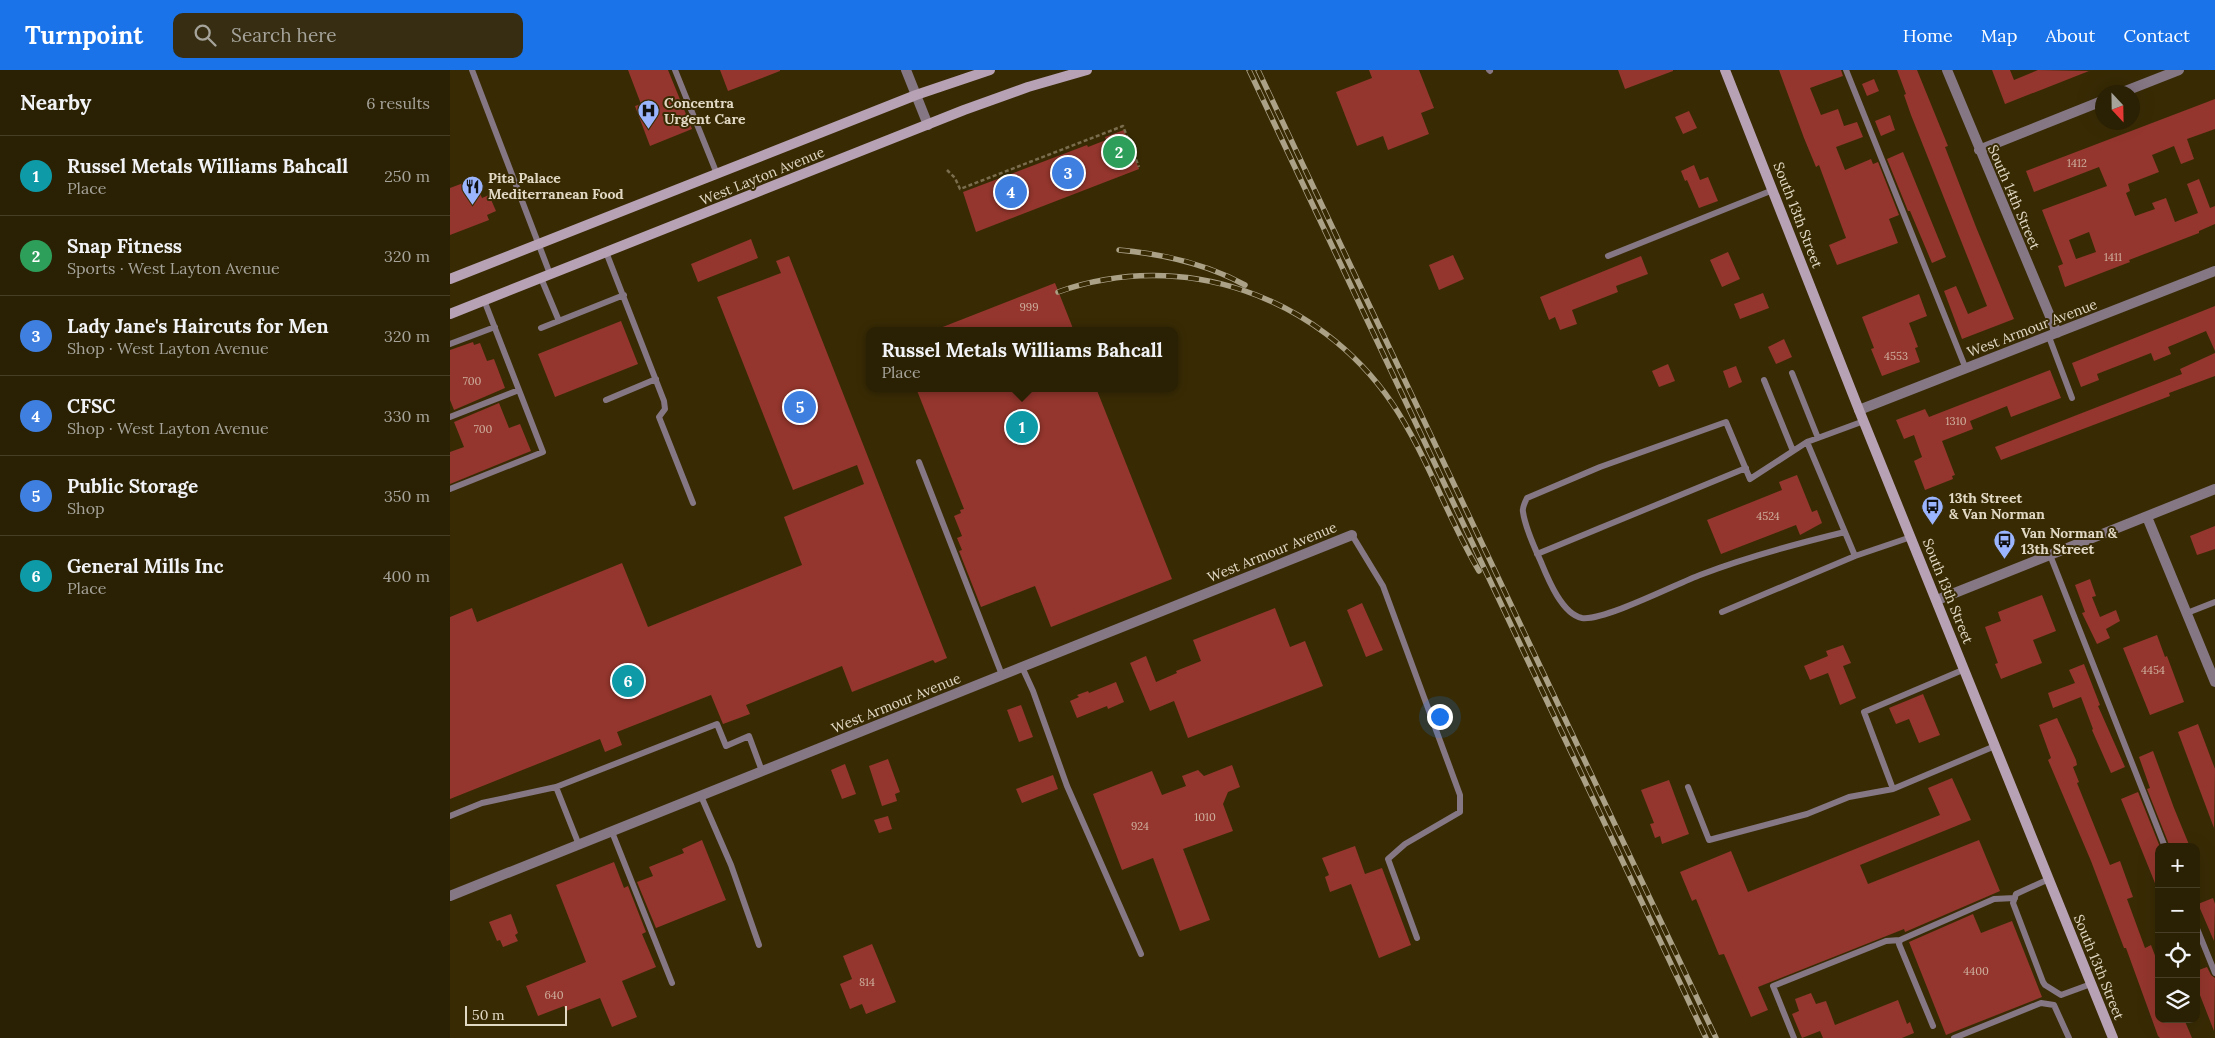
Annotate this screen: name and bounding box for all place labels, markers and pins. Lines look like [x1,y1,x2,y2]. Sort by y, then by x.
place label: Concentra Urgent Care [664,94,746,128]
hospital icon: Concentra Urgent Care [636,99,660,130]
pin: 2 [1103,133,1135,171]
pin: 3 [1052,154,1084,192]
place label: Pita Palace Mediterranean Food [488,169,624,203]
pin: 4 [995,173,1027,211]
restaurant icon: Pita Palace Mediterranean Food [460,174,484,205]
pin: 5 [784,388,816,426]
pin: 1 [1006,408,1038,446]
place label: 13th Street & Van Norman [1949,489,2045,523]
bus stop icon: 13th Street & Van Norman [1921,494,1945,525]
place label: Van Norman & 13th Street [2021,524,2118,558]
bus stop icon: Van Norman & 13th Street [1993,529,2017,560]
pin: 6 [612,662,644,700]

